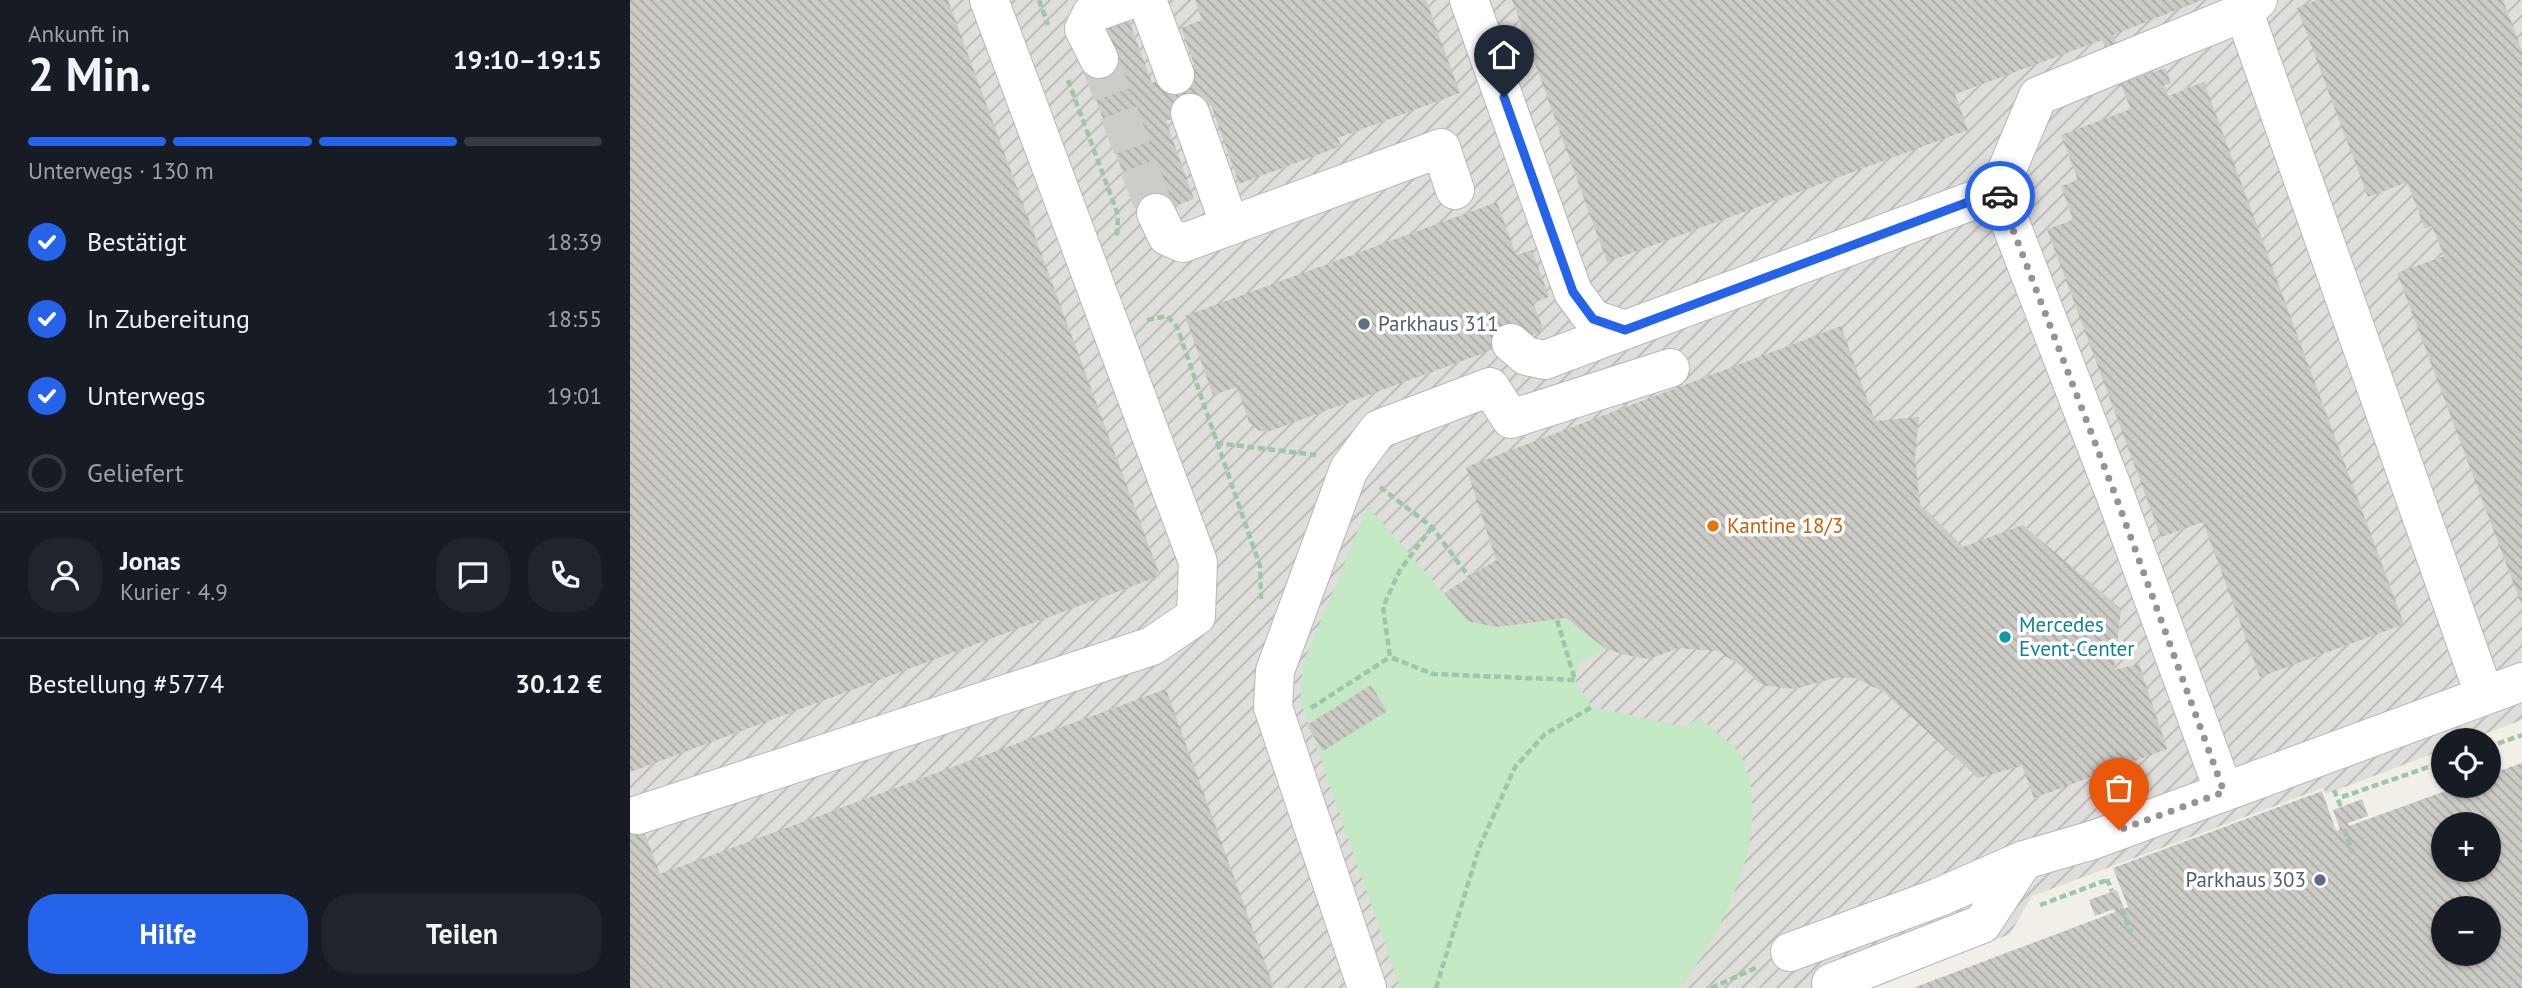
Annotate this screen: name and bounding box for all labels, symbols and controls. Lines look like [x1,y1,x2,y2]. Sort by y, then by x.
text: Ankunft in [28,19,130,48]
pin [1474,25,1534,97]
icon: home [1485,36,1523,74]
text: 19:10–19:15 [453,43,602,76]
text: 2 Min. [28,44,151,104]
text: Unterwegs · 130 m [28,156,214,185]
courier [1965,161,2035,231]
icon: car [1981,177,2019,215]
icon: check [28,223,66,261]
text: Bestätigt [87,225,187,258]
text: 18:39 [547,227,602,256]
icon: check [28,300,66,338]
text: In Zubereitung [87,302,250,335]
text: 18:55 [547,304,602,333]
place label: Parkhaus 311 [1378,310,1499,337]
marker: Parkhaus 311 [1356,316,1372,332]
icon: check [28,377,66,415]
text: Unterwegs [87,379,205,412]
text: 19:01 [547,381,602,410]
text: Geliefert [87,456,184,489]
place label: Kantine 18/3 [1727,512,1843,539]
marker: Kantine 18/3 [1705,518,1721,534]
button: person [28,538,102,612]
button: chat [436,538,510,612]
button: phone [528,538,602,612]
text: Jonas [120,544,181,577]
text: Kurier · 4.9 [120,577,228,606]
place label: Mercedes Event-Center [2019,611,2134,662]
marker: Mercedes Event-Center [1997,629,2013,645]
text: Bestellung #5774 [28,667,224,700]
text: 30.12 € [515,667,602,700]
map controls [2431,728,2501,966]
button: locate [2431,728,2501,798]
pin [2089,758,2149,830]
icon: bag [2100,769,2138,807]
button: + [2431,812,2501,882]
place label: Parkhaus 303 [2185,866,2306,893]
marker: Parkhaus 303 [2312,872,2328,888]
button: Hilfe [28,894,308,974]
button: Teilen [322,894,602,974]
button: − [2431,896,2501,966]

